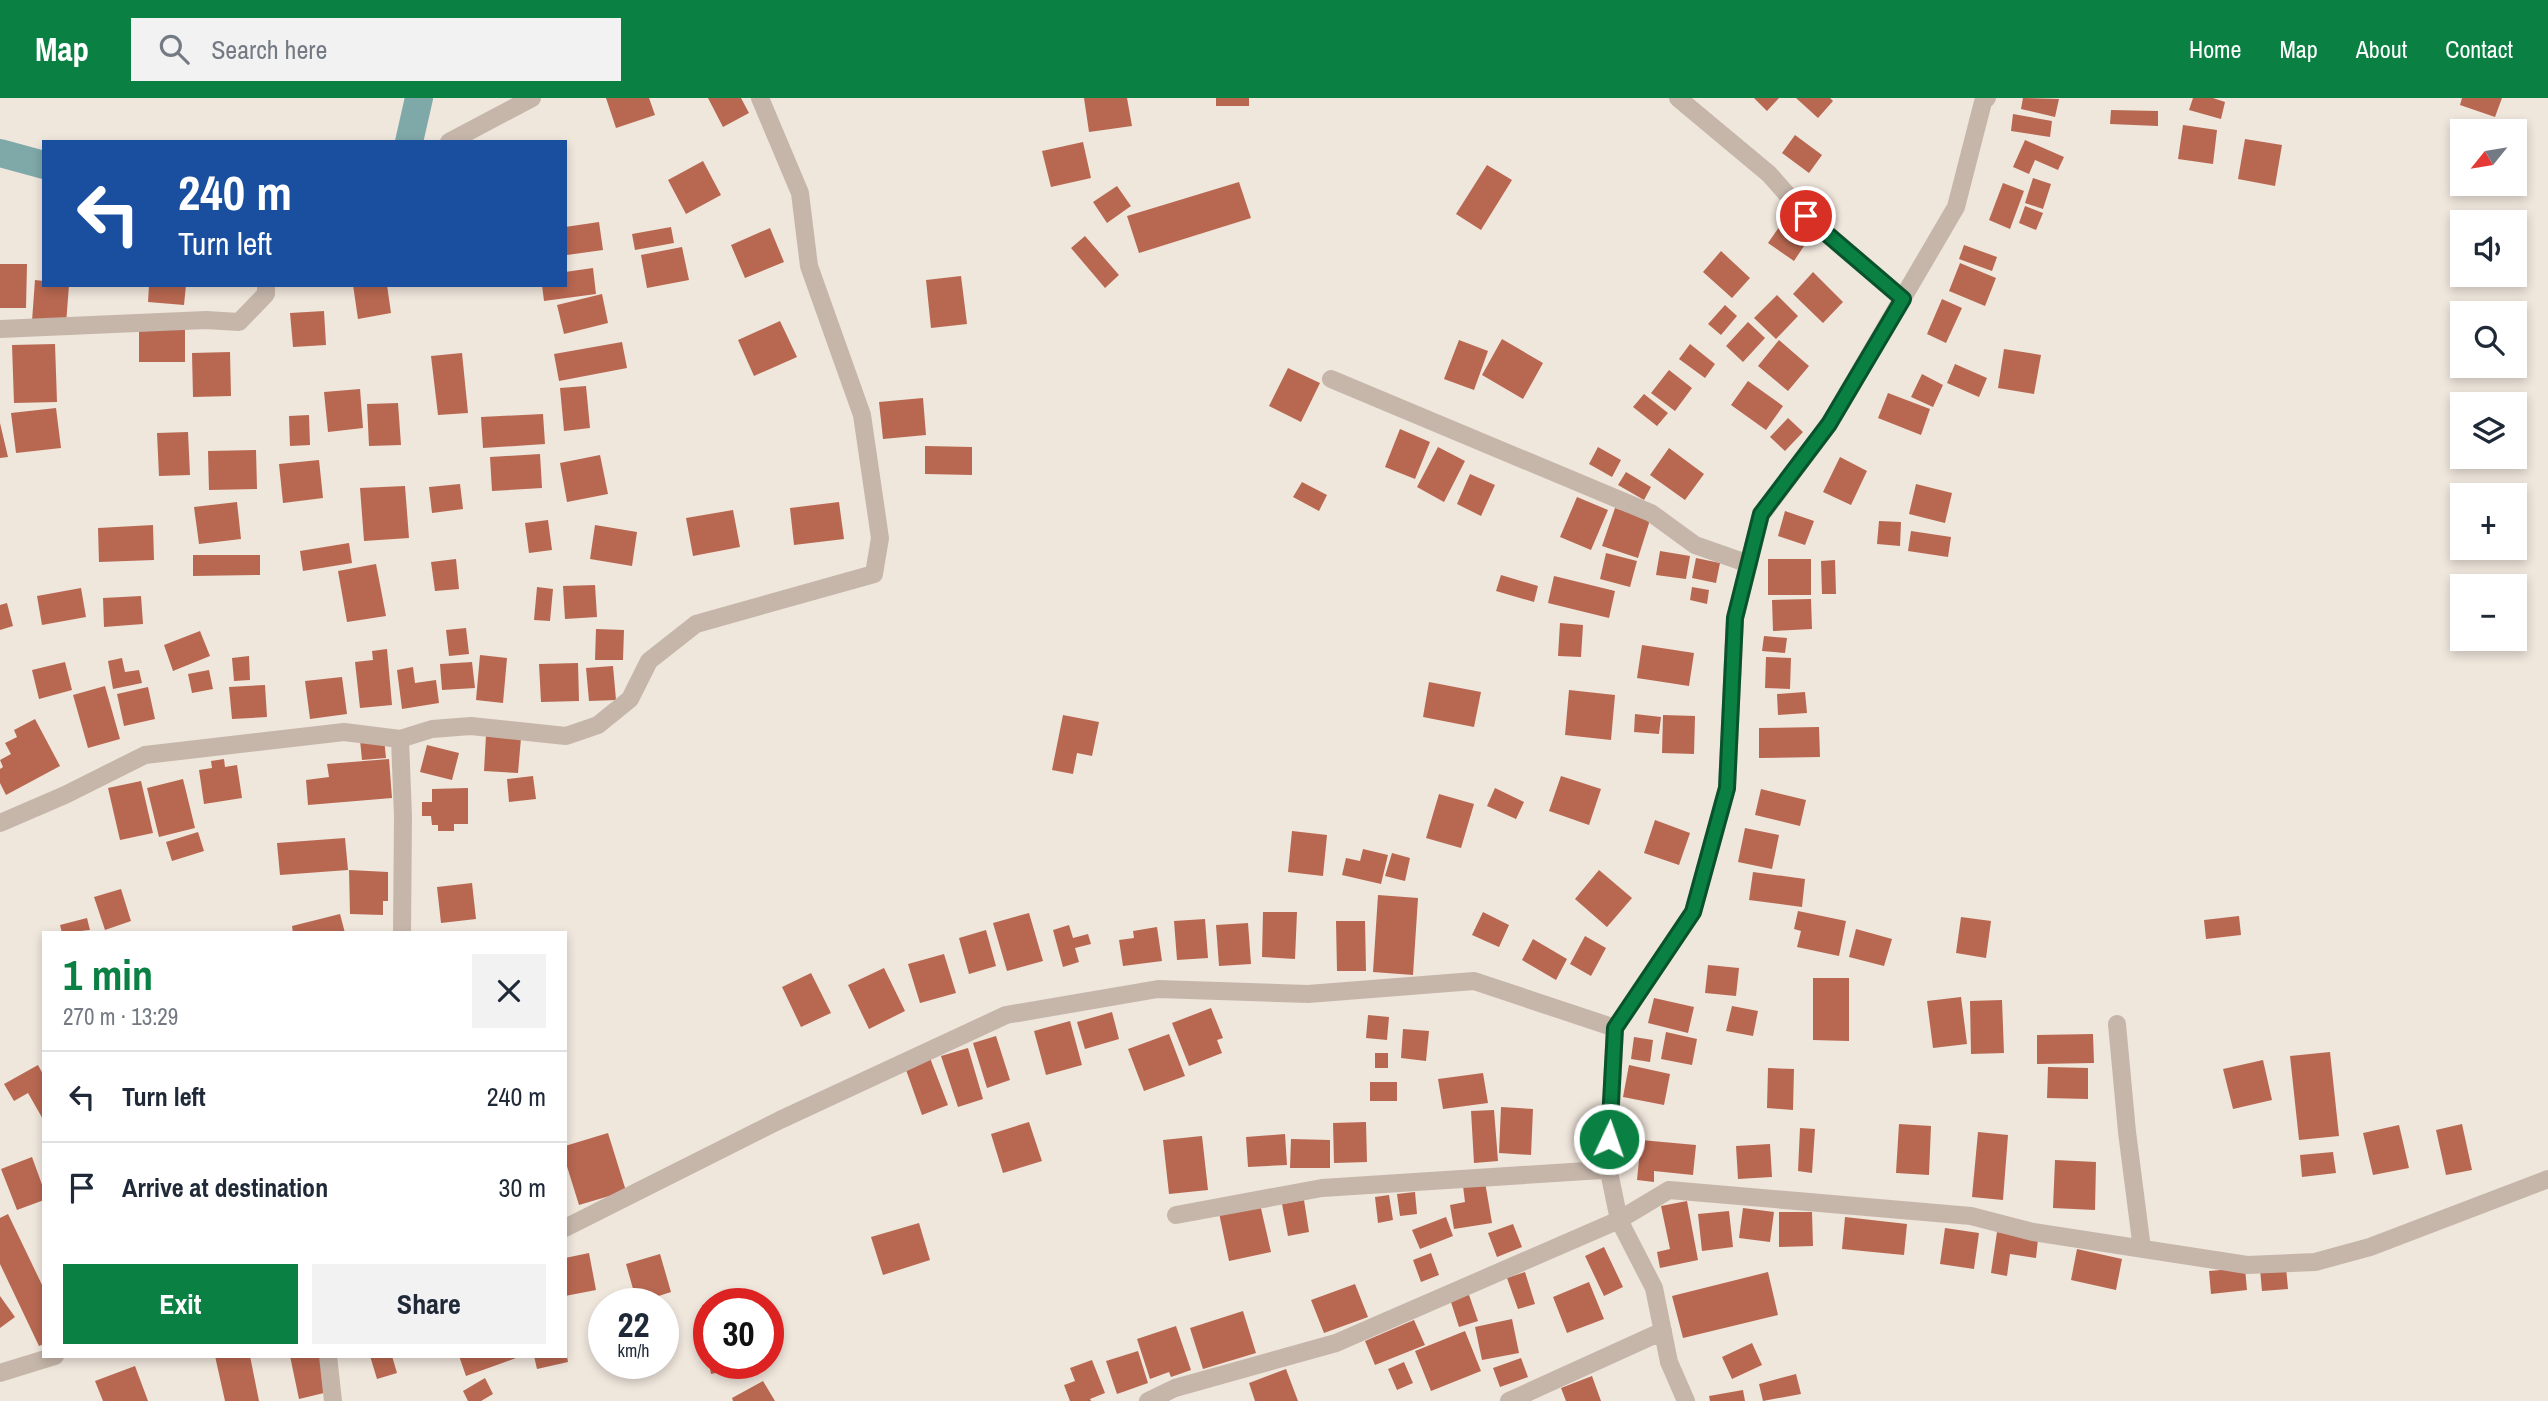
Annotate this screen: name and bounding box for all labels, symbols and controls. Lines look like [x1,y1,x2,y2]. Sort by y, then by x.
search box [131,18,621,81]
text: Map [35,27,89,71]
icon: search [155,30,193,68]
text: Search here [211,32,327,67]
text: Home [2189,33,2241,65]
text: Map [2279,33,2318,65]
text: About [2356,33,2407,65]
text: Contact [2445,33,2513,65]
north arrow [2450,119,2527,196]
map controls [2450,119,2527,651]
text: 240 m [178,159,292,225]
icon: left [63,168,154,259]
pin [1776,186,1836,246]
icon: arrive [1787,197,1825,235]
button: sound [2450,210,2527,287]
text: Turn left [178,222,272,265]
button: search [2450,301,2527,378]
button: layers [2450,392,2527,469]
button: + [2450,483,2527,560]
button: − [2450,574,2527,651]
text: 1 min [63,947,153,1003]
button: close [472,954,546,1028]
text: 270 m · 13:29 [63,1001,178,1032]
icon: left [63,1078,101,1116]
text: Turn left [122,1079,206,1114]
text: 240 m [487,1079,546,1114]
position arrow [1572,1102,1646,1176]
icon: arrive [63,1169,101,1207]
text: Arrive at destination [122,1170,328,1205]
text: 30 m [499,1170,546,1205]
button: Exit [63,1264,298,1344]
button: Share [312,1264,546,1344]
speed limit sign: 30 [693,1288,784,1379]
text: 22 [618,1301,649,1348]
text: km/h [618,1338,650,1363]

